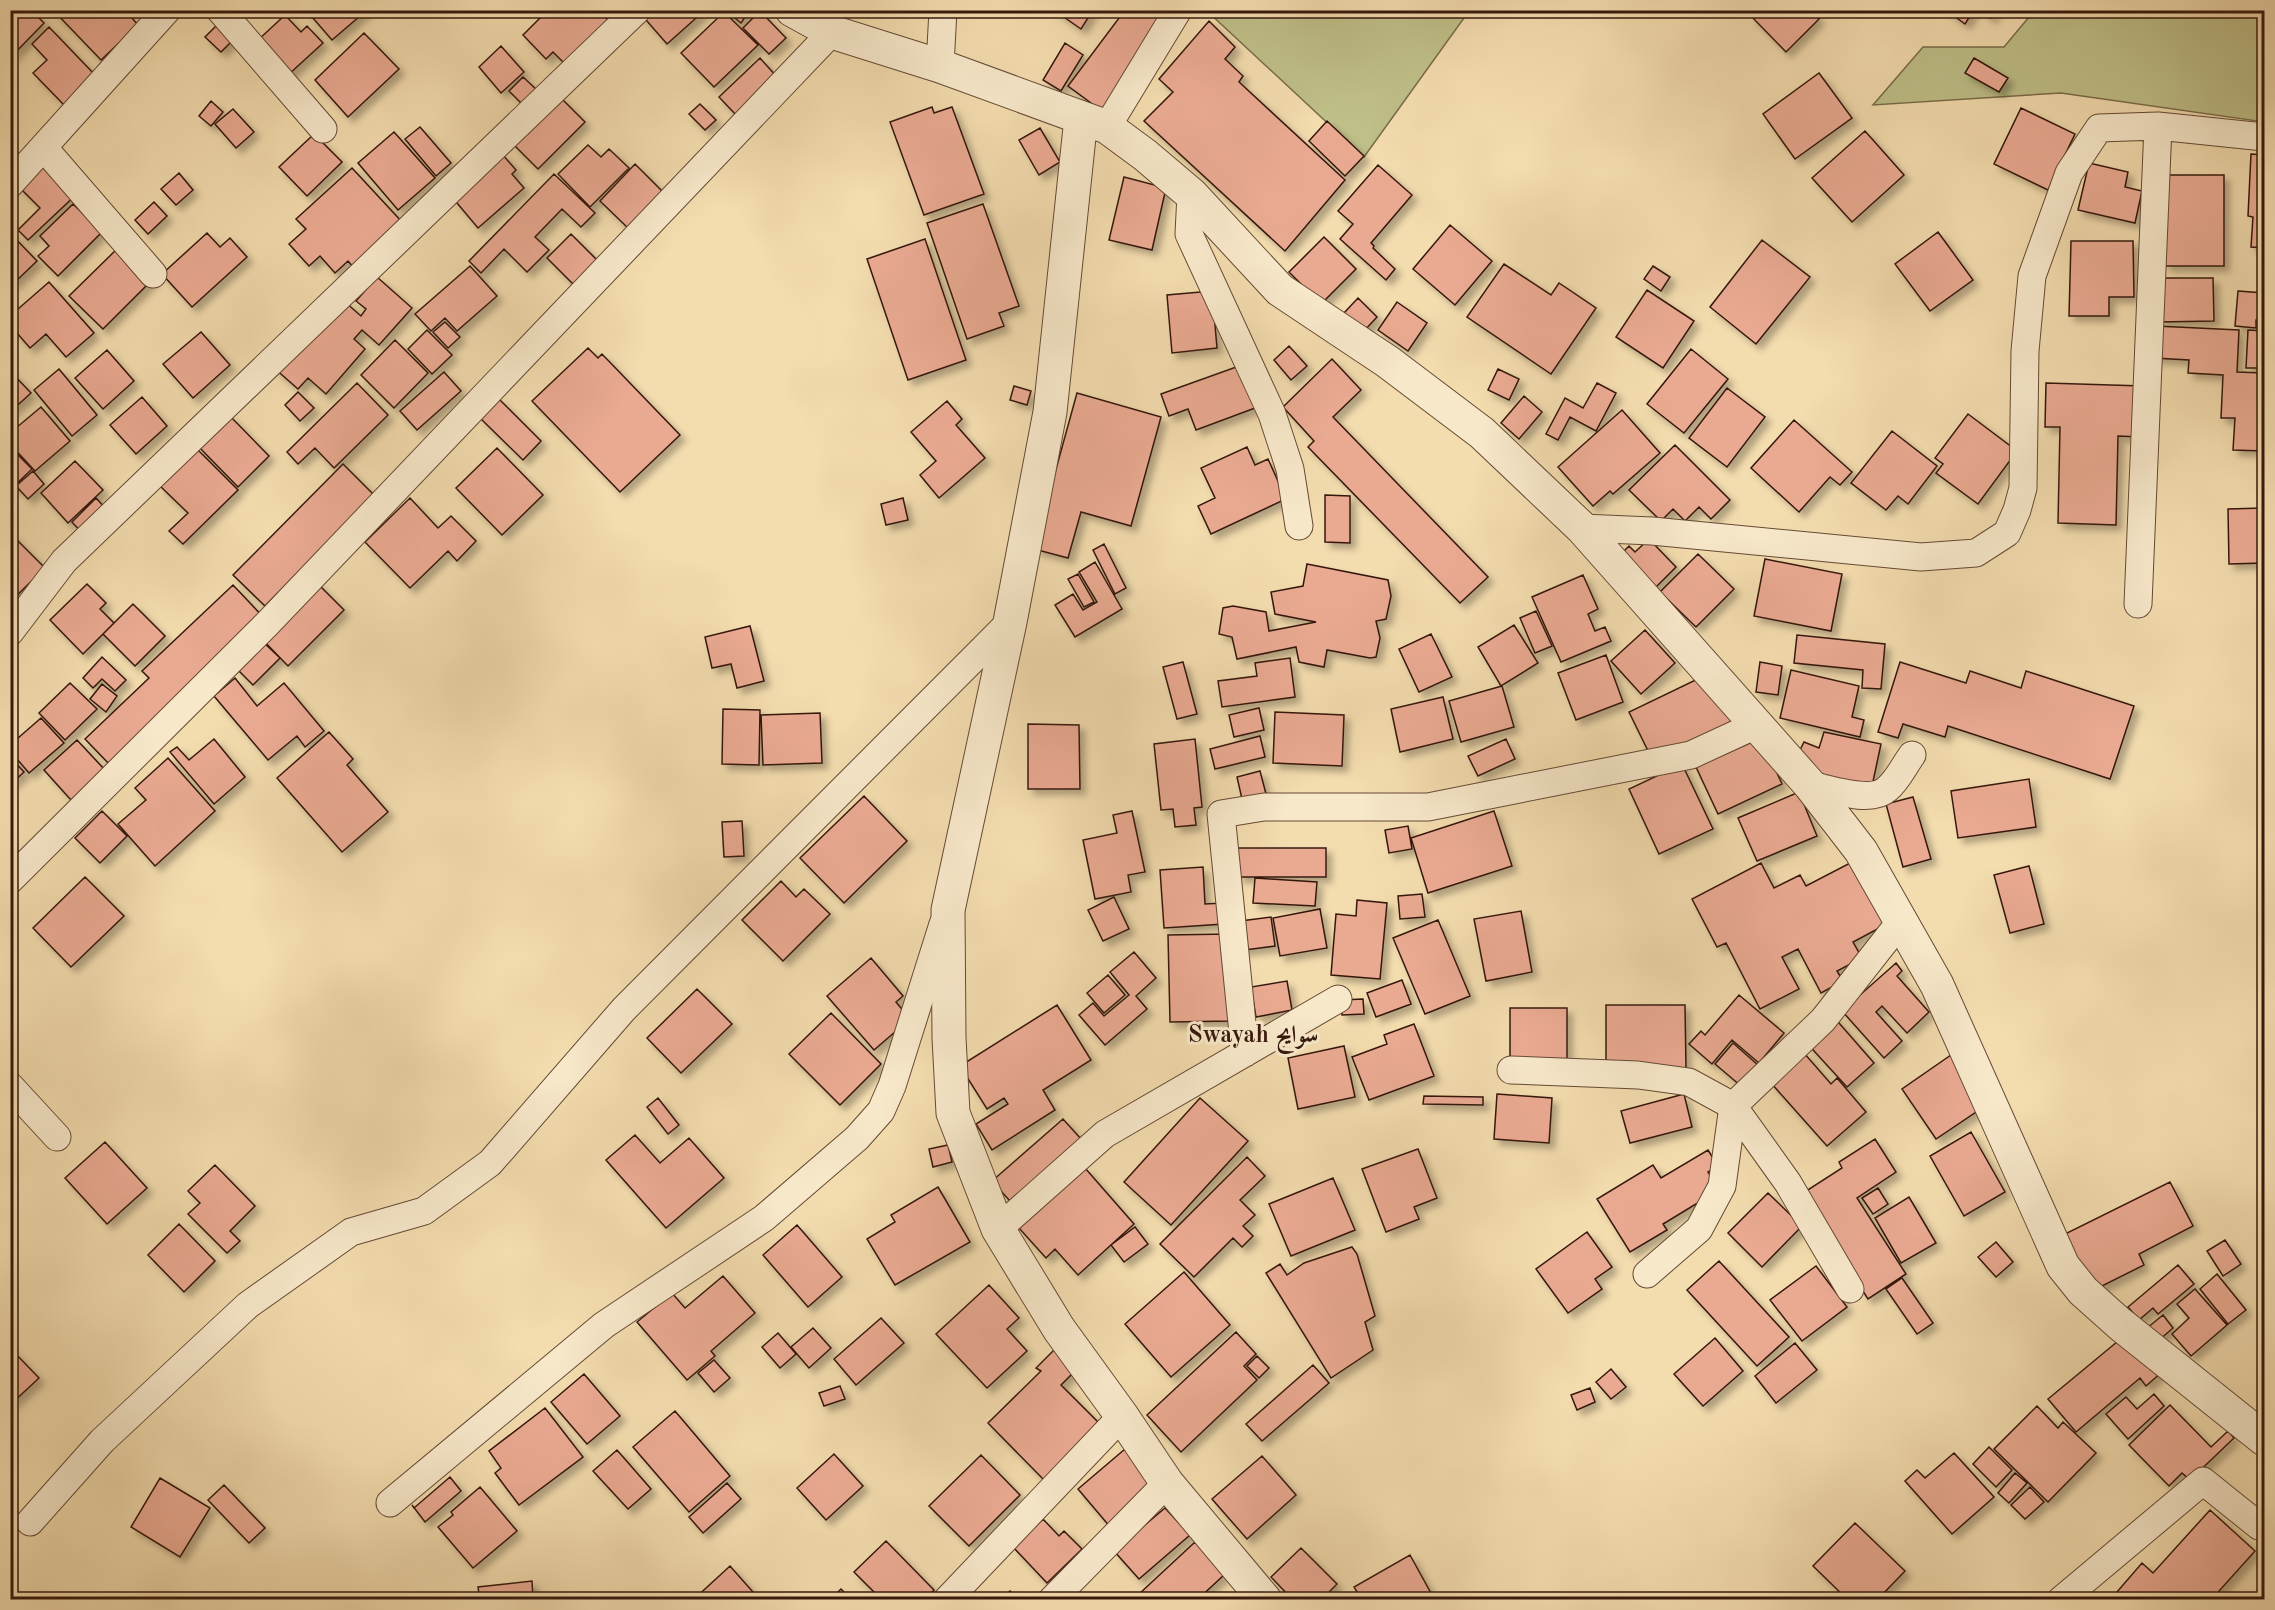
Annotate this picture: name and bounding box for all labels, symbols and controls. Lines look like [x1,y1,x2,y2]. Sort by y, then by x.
district label: Swayah سوايح [1188,1024,1318,1054]

